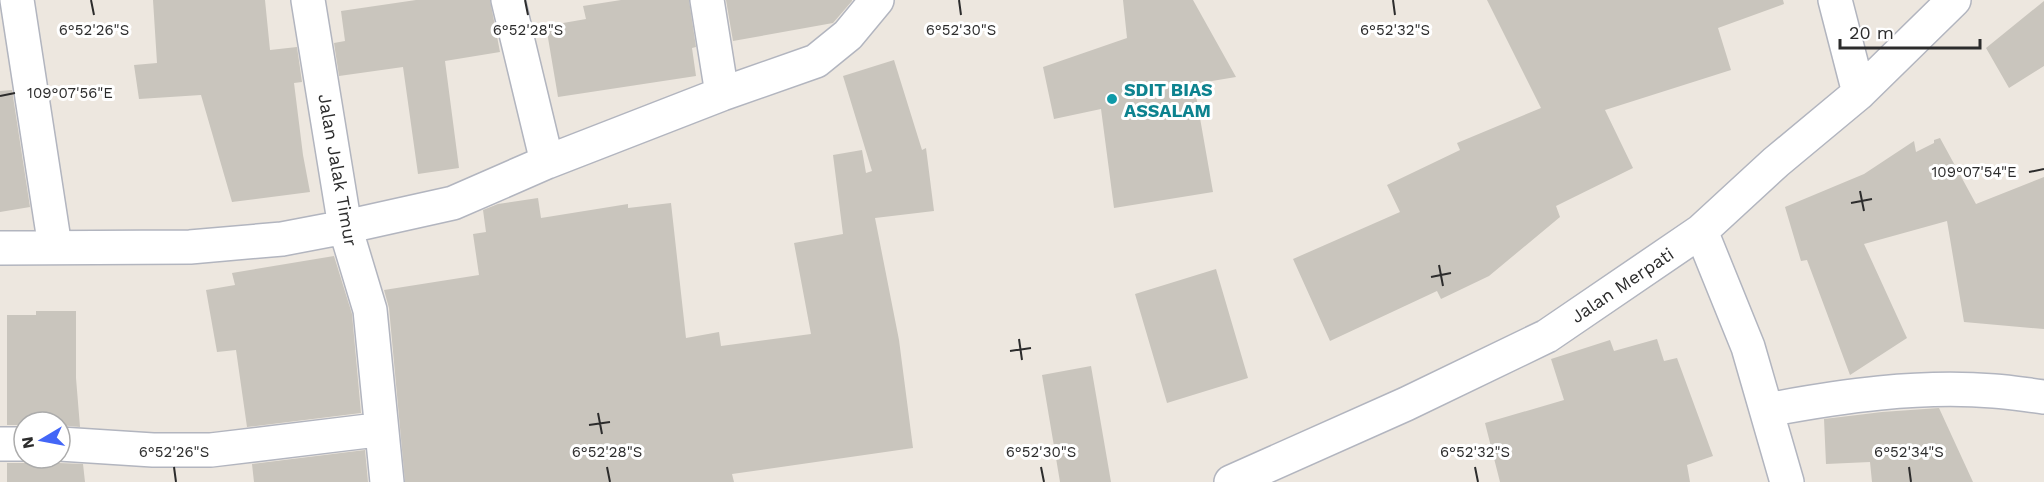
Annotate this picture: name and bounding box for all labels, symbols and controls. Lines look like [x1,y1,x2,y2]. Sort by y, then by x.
scale bar [1840,12,1980,50]
text: 6°52'26"S [59,21,129,39]
text: 6°52'28"S [493,21,563,39]
text: 6°52'30"S [926,21,996,39]
text: 6°52'32"S [1360,21,1430,39]
text: 20 m [1849,22,1894,43]
place label: SDIT BIAS ASSALAM [1124,79,1213,121]
text: 109°07'56"E [27,84,113,102]
street label: Jalan Jalak Timur [314,92,362,248]
marker: SDIT BIAS ASSALAM [1105,92,1119,106]
text: 109°07'54"E [1931,163,2017,181]
street label: Jalan Merpati [1567,243,1677,327]
north arrow [12,410,72,470]
text: N [17,435,38,450]
text: 6°52'26"S [139,443,209,461]
text: 6°52'28"S [572,443,642,461]
text: 6°52'30"S [1006,443,1076,461]
text: 6°52'32"S [1440,443,1510,461]
text: 6°52'34"S [1874,443,1944,461]

